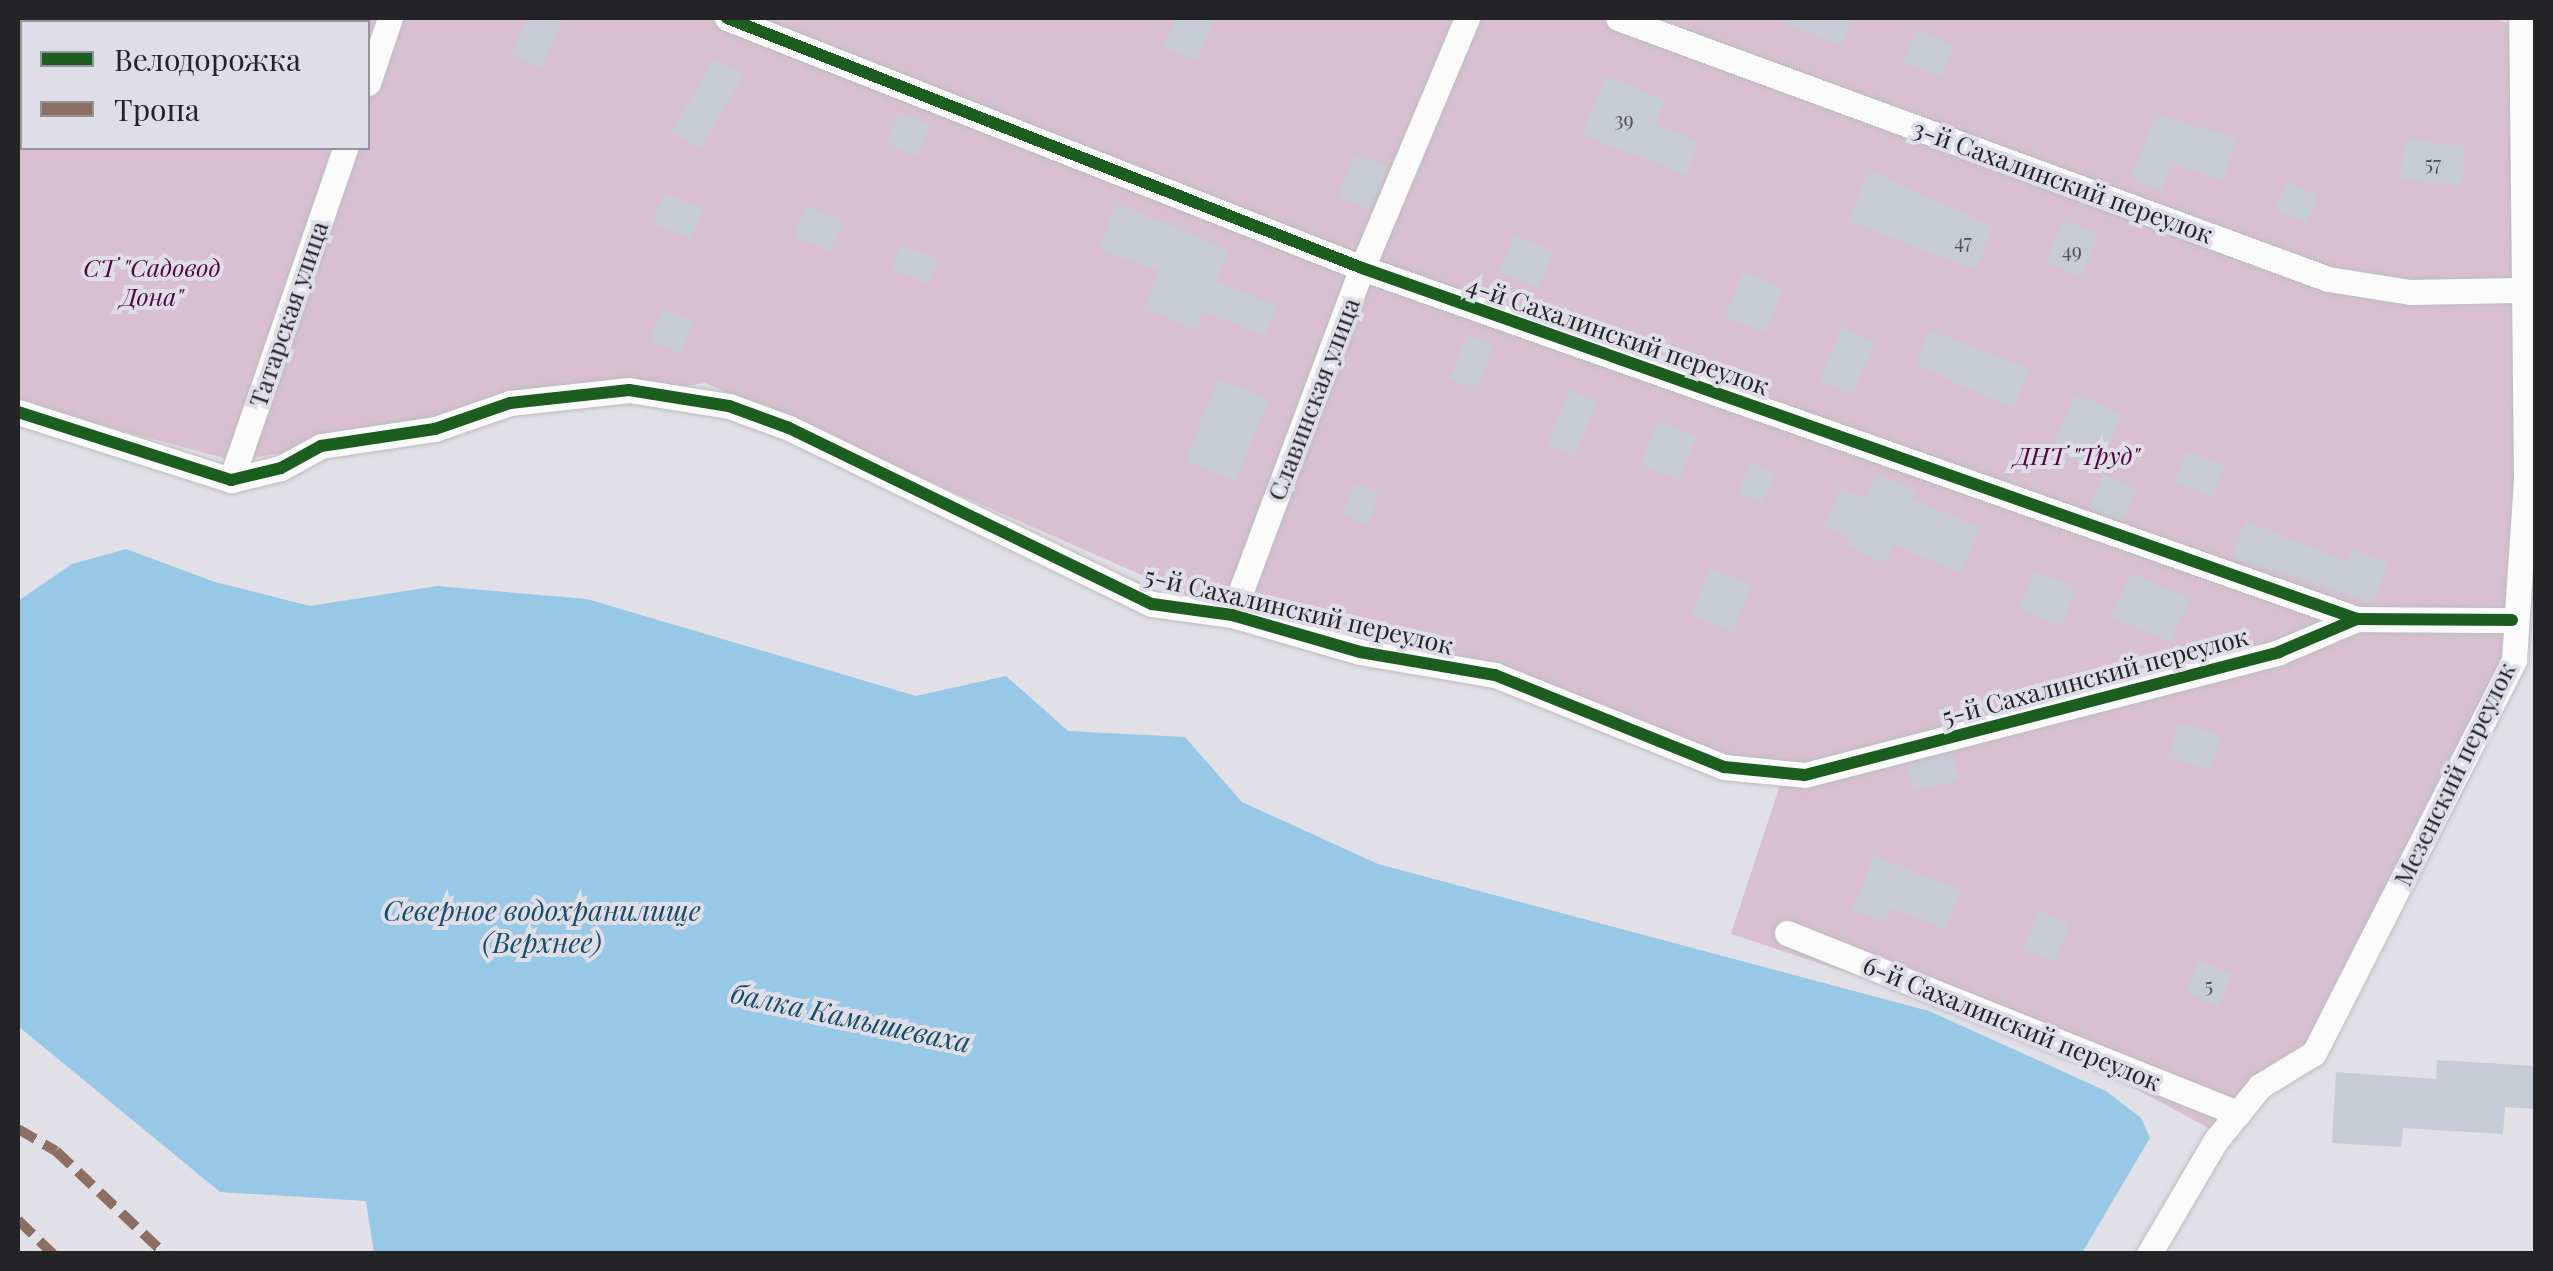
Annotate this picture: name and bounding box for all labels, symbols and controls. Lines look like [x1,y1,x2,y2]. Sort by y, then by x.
legend [20,20,370,150]
text: Велодорожка [114,39,301,79]
text: Тропа [114,89,200,129]
house number: 39 [1614,106,1634,130]
street label: 3-й Сахалинский переулок [1909,113,2217,249]
house number: 57 [2425,150,2441,174]
street label: Татарская улица [242,217,334,411]
house number: 47 [1954,228,1972,252]
house number: 49 [2062,237,2082,261]
park label: СТ "Садовод Дона" [83,253,221,312]
street label: 4-й Сахалинский переулок [1463,269,1773,401]
street label: Славинская улица [1261,294,1365,504]
park label: ДНТ "Труд" [2014,440,2140,470]
street label: 5-й Сахалинский переулок [1142,560,1456,660]
street label: 5-й Сахалинский переулок [1939,621,2251,731]
street label: Мезенский переулок [2387,658,2521,890]
water label: Северное водохранилище (Верхнее) [383,893,701,959]
street label: 6-й Сахалинский переулок [1859,949,2165,1097]
house number: 5 [2205,972,2213,996]
water label: балка Камышеваха [728,975,974,1059]

